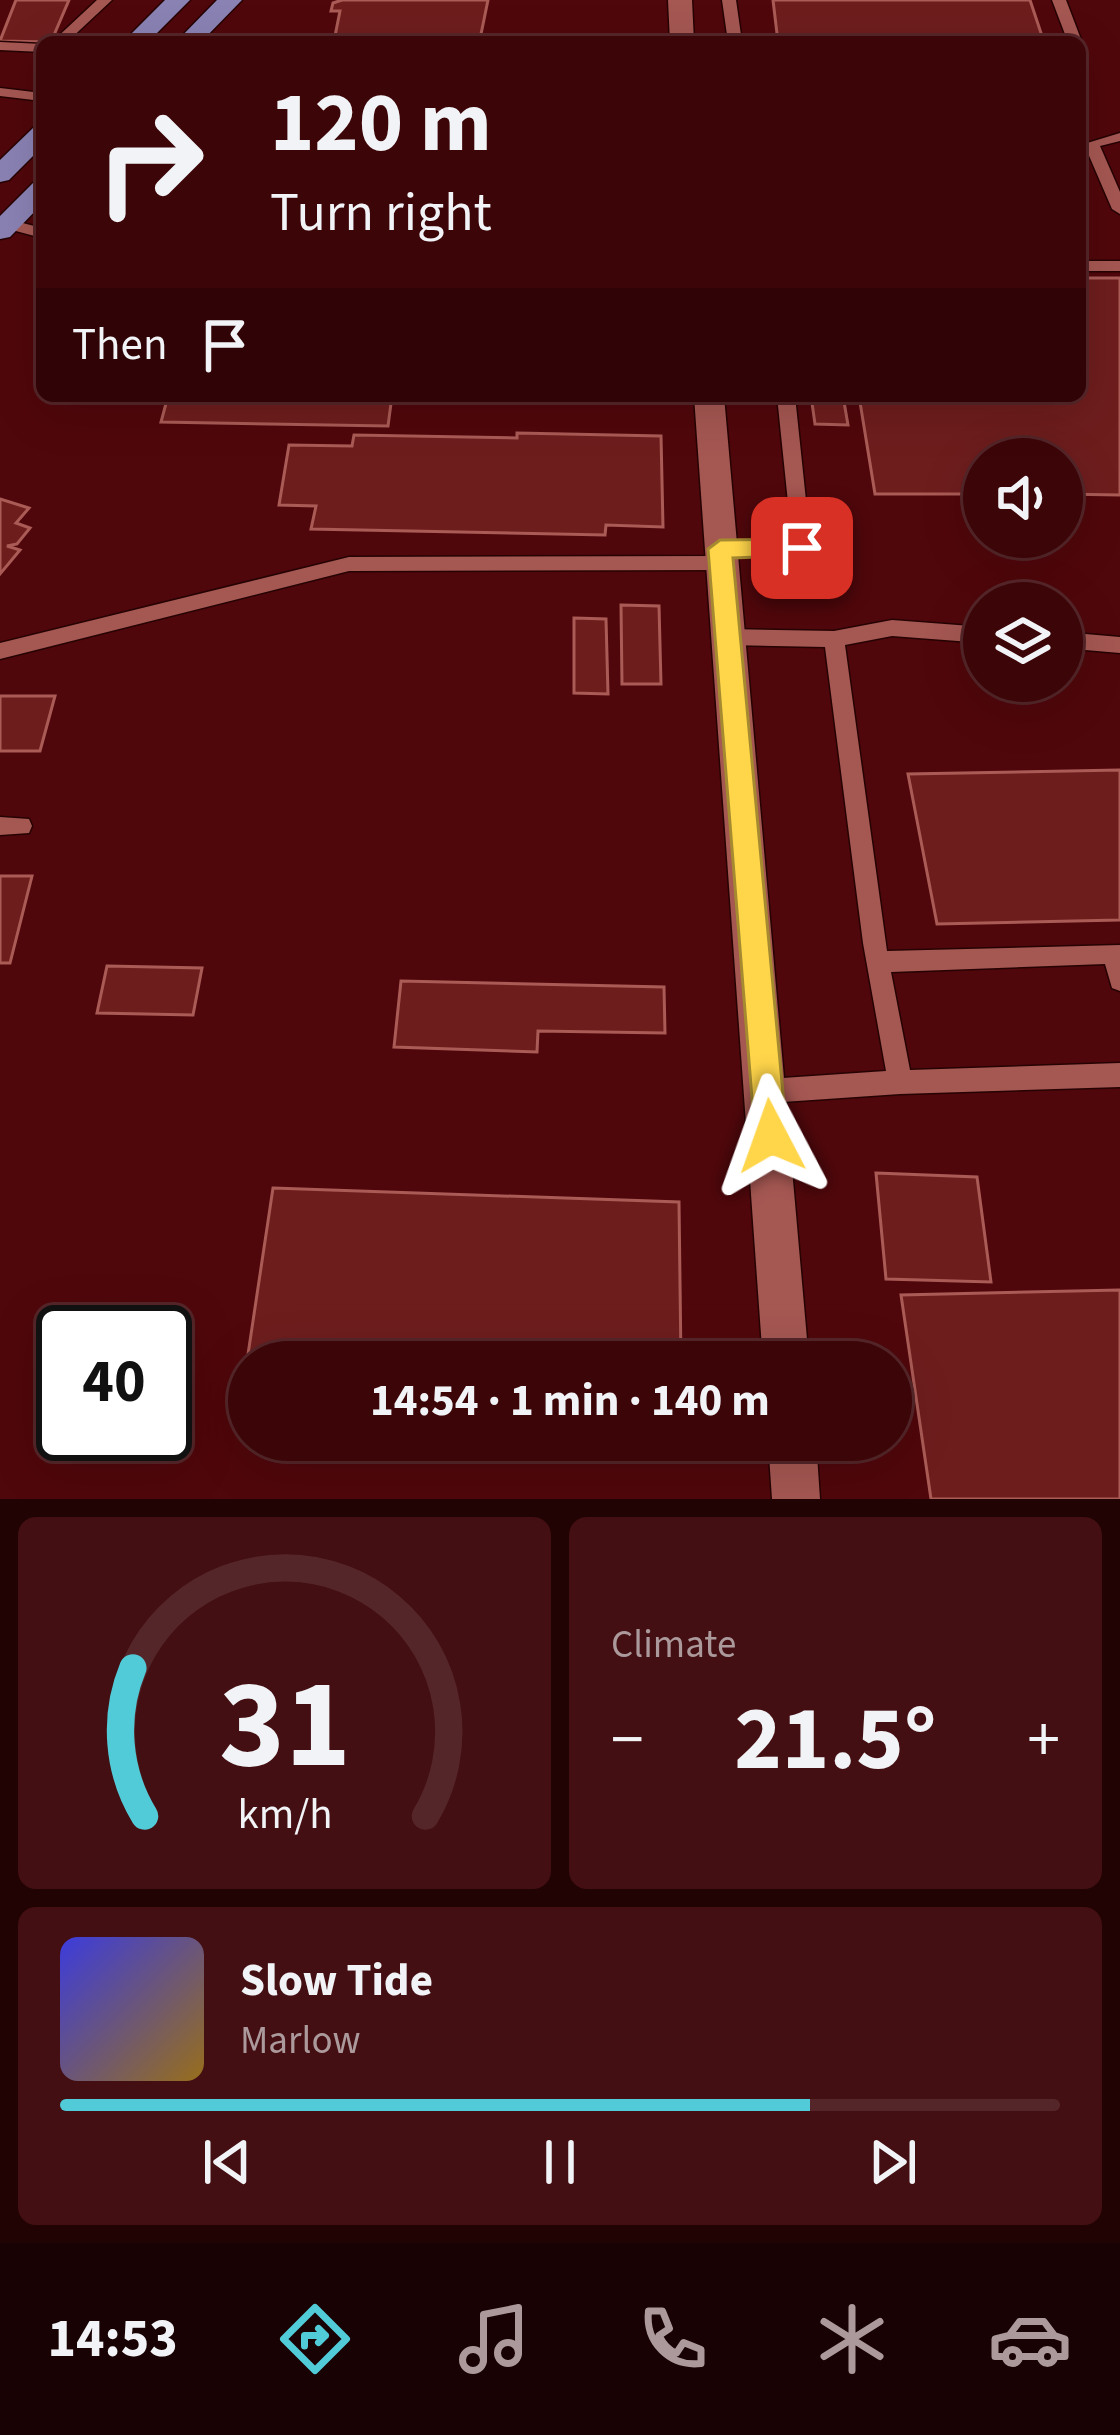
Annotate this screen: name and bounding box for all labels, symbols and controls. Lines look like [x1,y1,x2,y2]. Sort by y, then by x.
text: 120 m [270,64,492,184]
icon: right [72,84,228,240]
text: Turn right [270,175,492,252]
icon: arrive [192,312,258,378]
text: Then [72,313,168,377]
map controls [963,438,1083,702]
button: sound [963,438,1083,558]
pin [751,497,853,599]
icon: arrive [769,515,835,581]
button: layers [963,582,1083,702]
position arrow [708,1073,834,1199]
speed limit sign: 40 [36,1305,192,1461]
text: 14:54 · 1 min · 140 m [370,1369,770,1433]
text: Climate [611,1617,736,1673]
text: 31 [219,1637,350,1815]
text: 21.5° [734,1676,937,1804]
text: − [611,1693,644,1787]
text: + [1027,1693,1060,1787]
text: km/h [237,1784,332,1845]
text: Slow Tide [240,1949,433,2013]
text: Marlow [240,2013,361,2069]
icon: previous [194,2129,260,2195]
icon: pause [527,2129,593,2195]
icon: next [860,2129,926,2195]
icon: directions [273,2297,357,2381]
icon: music [452,2297,536,2381]
icon: phone [631,2297,715,2381]
icon: climate [810,2297,894,2381]
icon: car [988,2297,1072,2381]
text: 14:53 [47,2301,178,2378]

